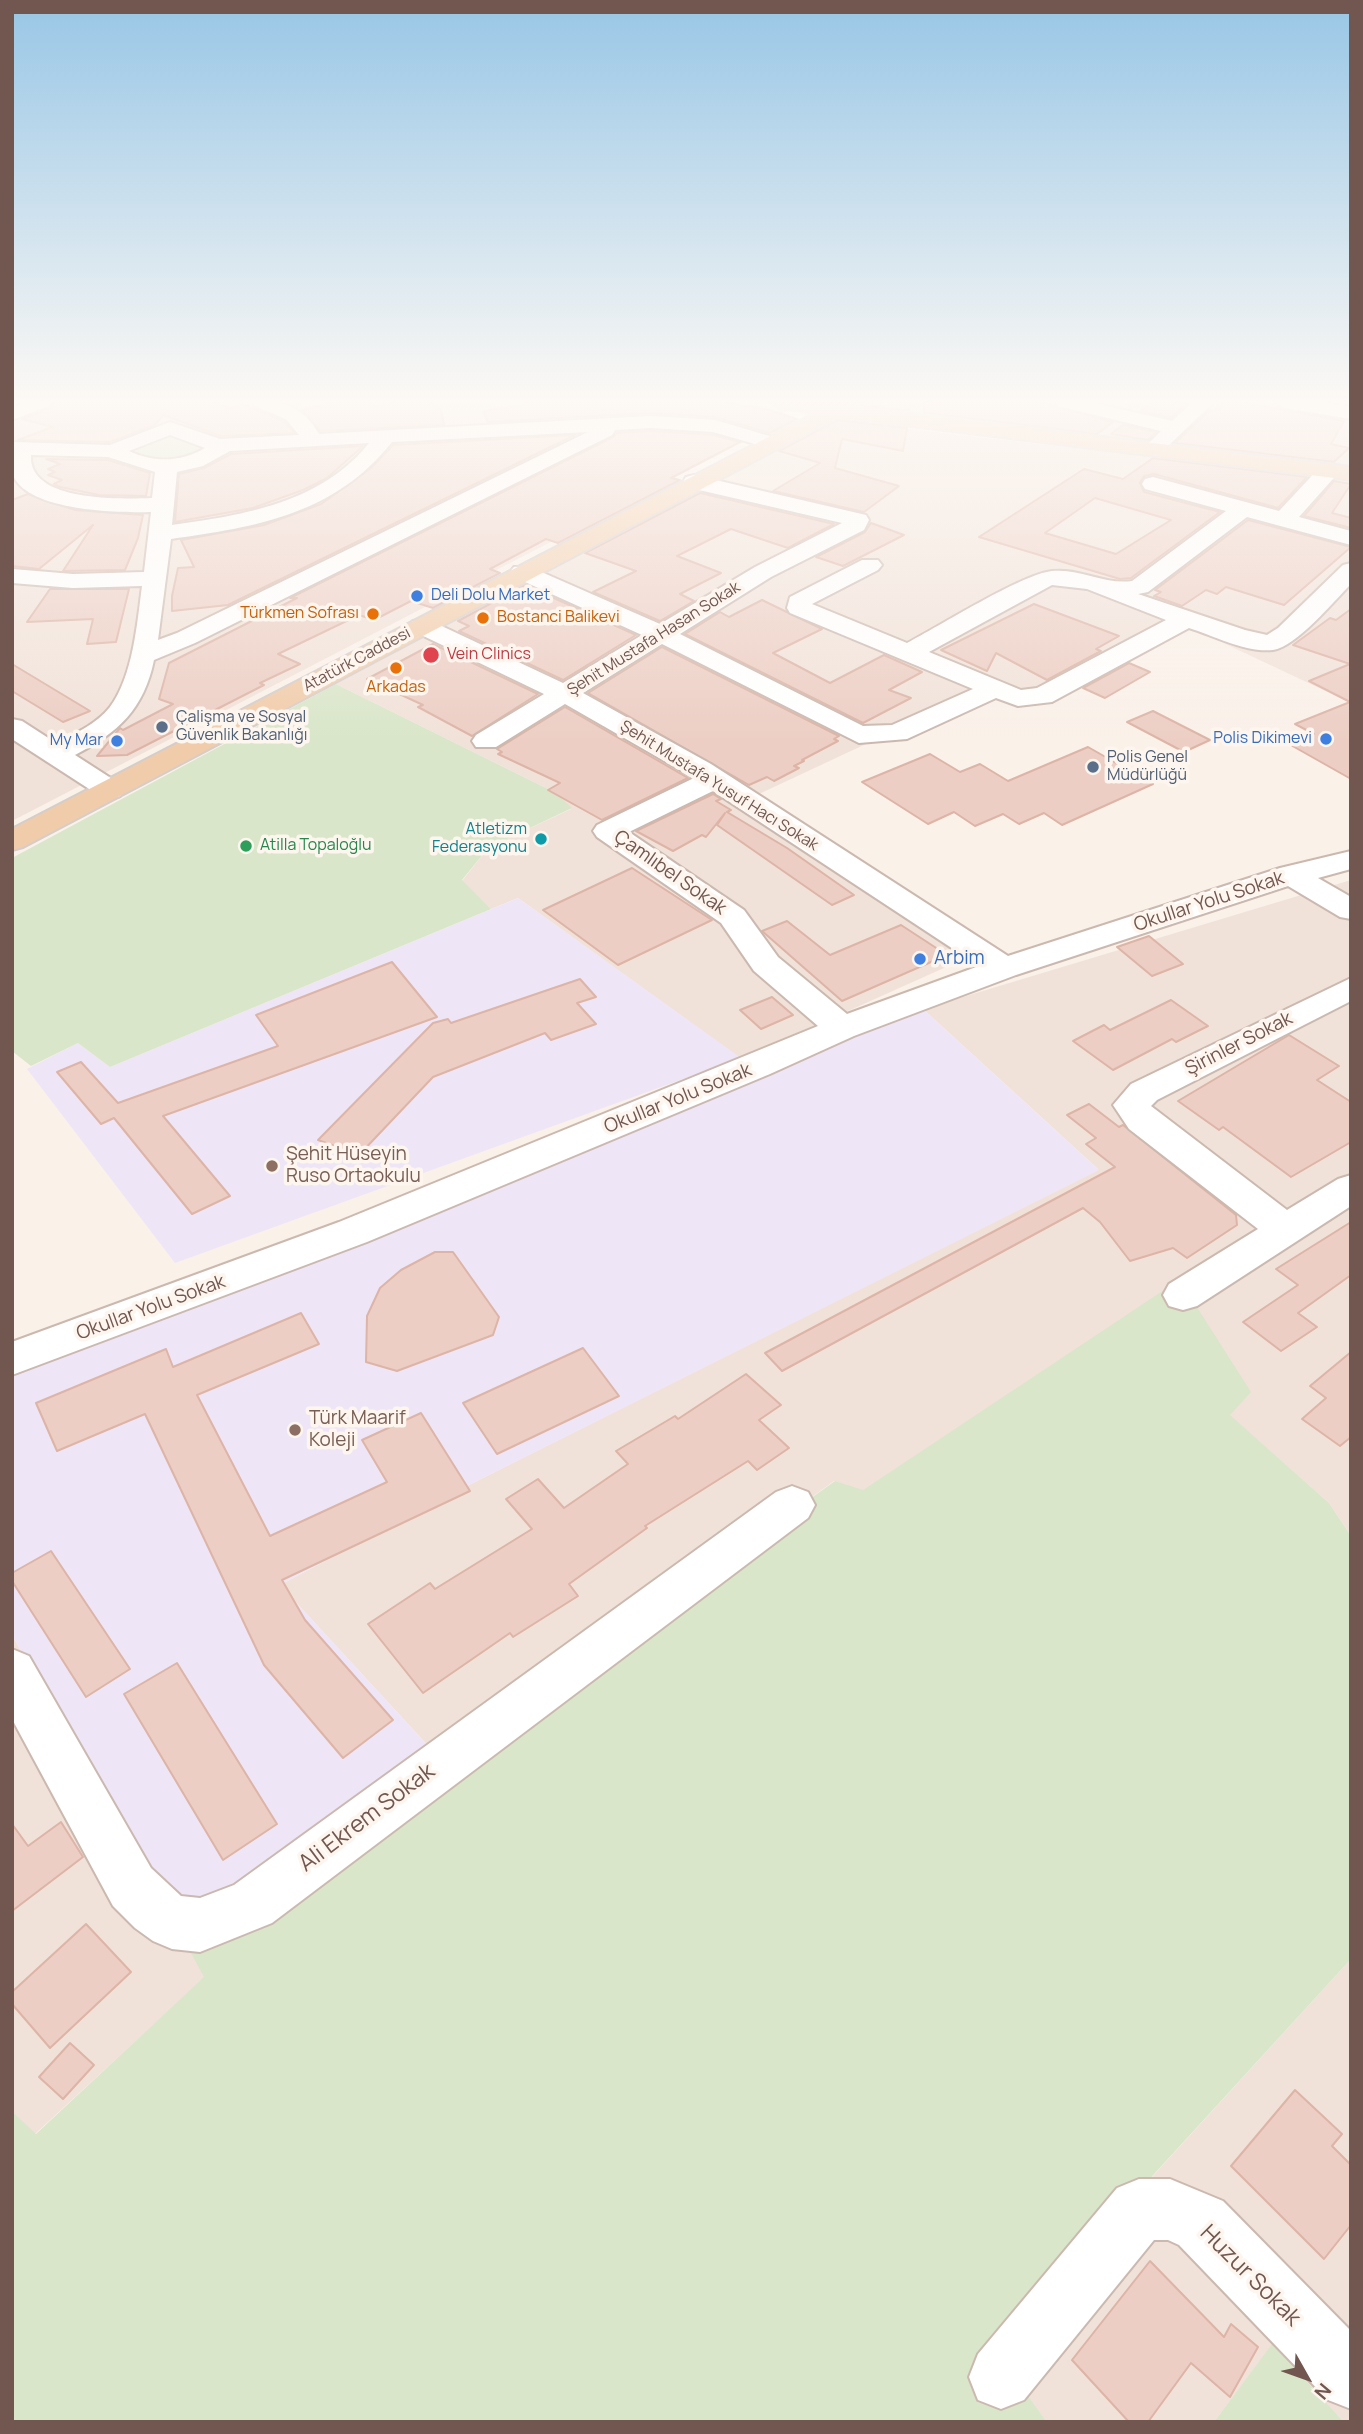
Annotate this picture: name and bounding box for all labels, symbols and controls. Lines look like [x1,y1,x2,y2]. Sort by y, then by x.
street label: Şehit Mustafa Hasan Sokak [564,578,744,700]
place label: Deli Dolu Market [431,586,550,606]
marker: Deli Dolu Market [409,588,425,604]
place label: Türkmen Sofrası [240,604,359,624]
marker: Türkmen Sofrası [365,606,381,622]
place label: Bostanci Balikevi [497,608,620,628]
marker: Bostanci Balikevi [475,610,491,626]
street label: Atatürk Caddesi [300,624,414,696]
marker: Vein Clinics [421,645,441,665]
place label: Vein Clinics [447,645,531,665]
marker: Arkadas [388,660,404,676]
place label: Arkadas [366,678,426,698]
place label: Çalişma ve Sosyal Güvenlik Bakanlığı [176,708,308,746]
street label: Şehit Mustafa Yusuf Hacı Sokak [616,717,822,855]
marker: Çalişma ve Sosyal Güvenlik Bakanlığı [154,719,170,735]
place label: Polis Dikimevi [1213,729,1312,749]
place label: My Mar [50,731,103,751]
marker: Polis Dikimevi [1318,731,1334,747]
marker: My Mar [109,733,125,749]
place label: Polis Genel Müdürlüğü [1107,748,1188,786]
marker: Polis Genel Müdürlüğü [1085,759,1101,775]
place label: Atletizm Federasyonu [432,820,527,858]
street label: Çamlıbel Sokak [609,826,731,920]
marker: Atletizm Federasyonu [533,831,549,847]
place label: Atilla Topaloğlu [260,836,372,856]
marker: Atilla Topaloğlu [238,838,254,854]
street label: Okullar Yolu Sokak [1131,867,1287,937]
place label: Arbim [934,948,985,970]
marker: Arbim [912,951,928,967]
street label: Şirinler Sokak [1182,1007,1296,1081]
street label: Okullar Yolu Sokak [601,1059,755,1139]
place label: Şehit Hüseyin Ruso Ortaokulu [286,1144,421,1188]
marker: Şehit Hüseyin Ruso Ortaokulu [264,1158,280,1174]
street label: Okullar Yolu Sokak [73,1270,229,1346]
place label: Türk Maarif Koleji [309,1408,406,1452]
marker: Türk Maarif Koleji [287,1422,303,1438]
street label: Ali Ekrem Sokak [294,1758,440,1878]
street label: Huzur Sokak [1194,2220,1306,2332]
north arrow [1272,2343,1342,2413]
text: N [1309,2378,1337,2405]

